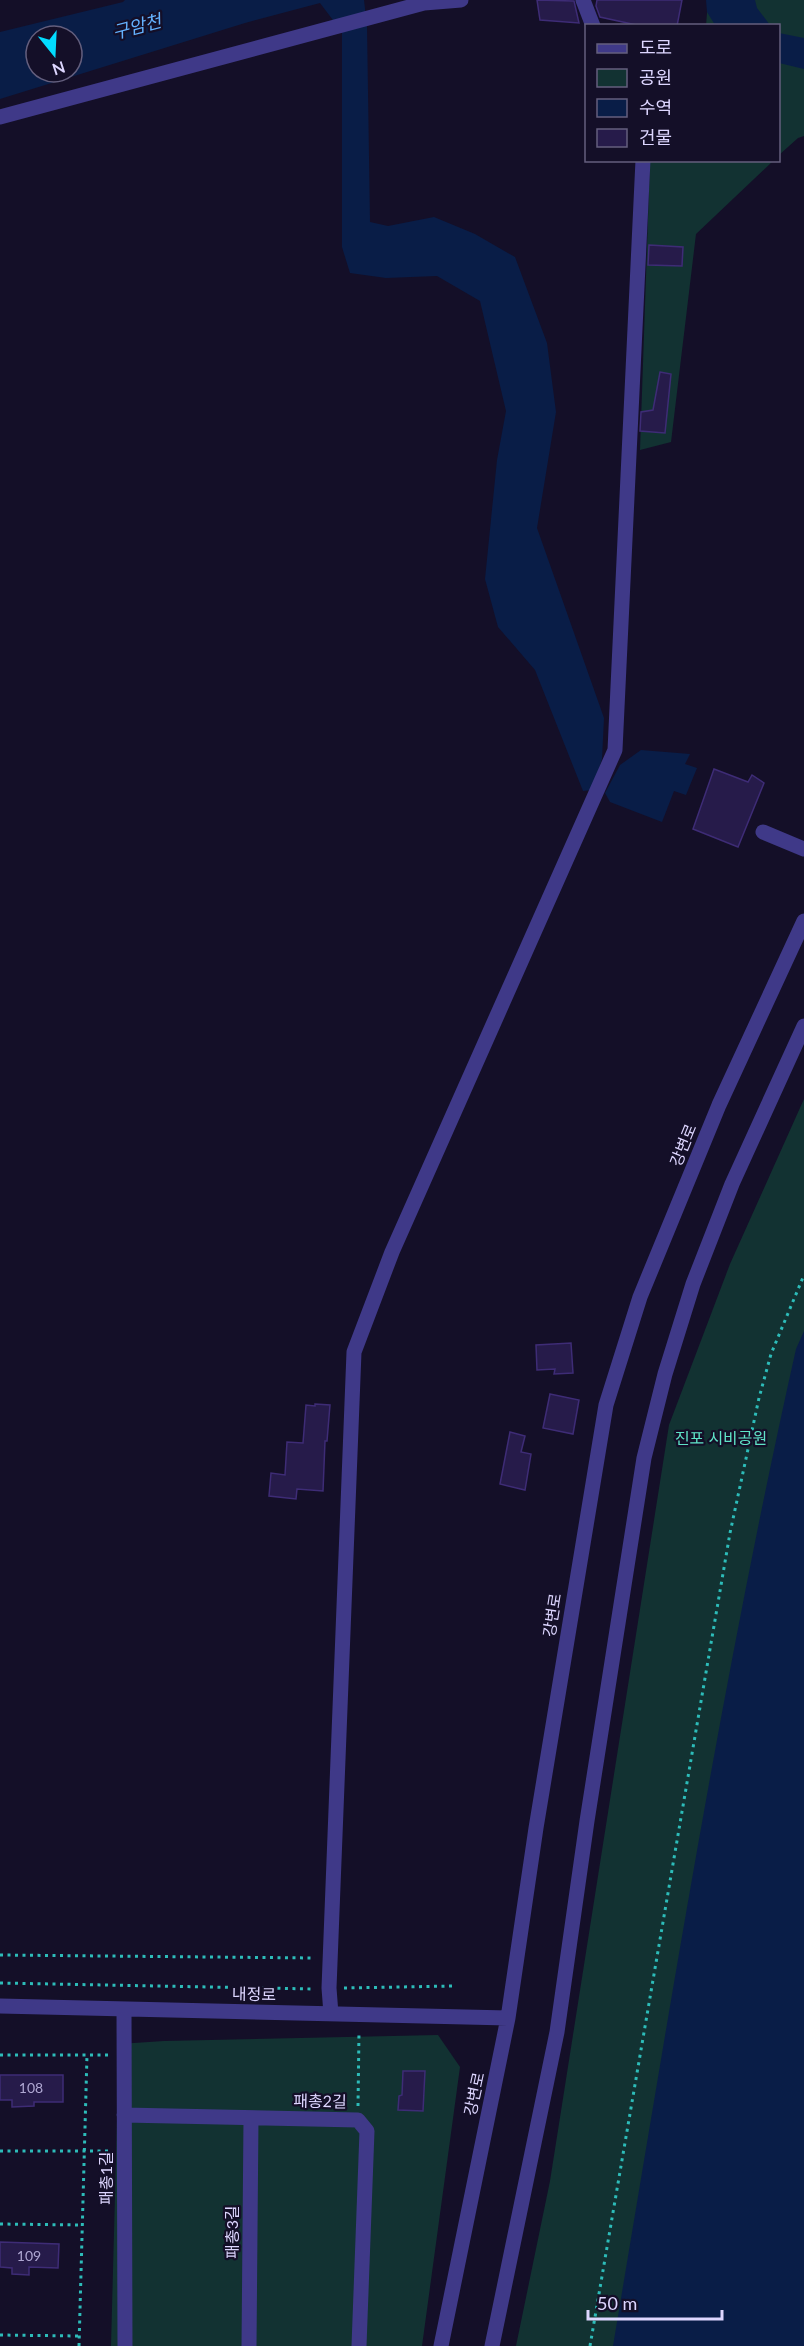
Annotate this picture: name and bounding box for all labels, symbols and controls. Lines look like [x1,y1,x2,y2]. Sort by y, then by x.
water label: 구암천 [110,8,166,43]
north arrow [24,24,84,84]
legend [585,24,780,162]
text: 도로 [639,36,672,58]
text: N [50,58,68,80]
text: 공원 [639,66,672,88]
text: 수역 [639,96,672,118]
text: 건물 [639,126,672,148]
street label: 강변로 [665,1121,700,1169]
park label: 진포 시비공원 [675,1428,767,1447]
street label: 강변로 [539,1591,564,1638]
street label: 내정로 [232,1984,277,2003]
street label: 강변로 [460,2070,487,2117]
house number: 108 [19,2079,43,2096]
street label: 패총2길 [293,2091,347,2110]
street label: 패총1길 [96,2151,115,2205]
street label: 패총3길 [222,2205,241,2259]
house number: 109 [17,2247,41,2264]
scale bar [588,2283,722,2321]
text: 50 m [597,2292,637,2314]

